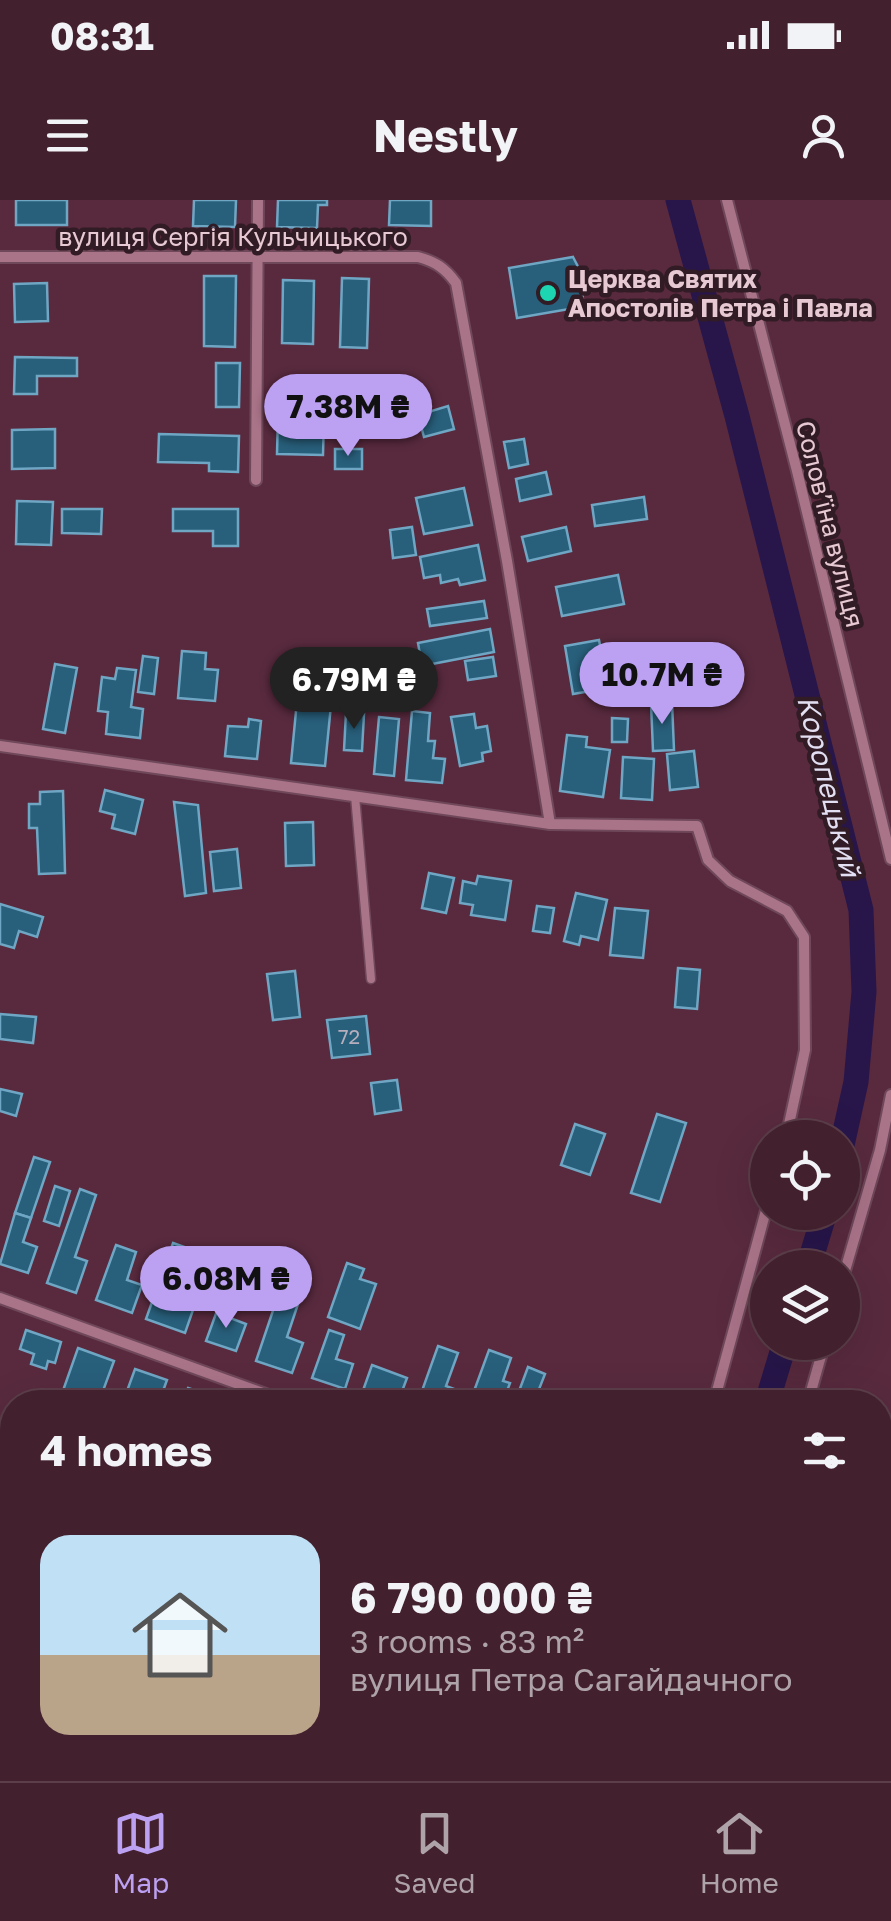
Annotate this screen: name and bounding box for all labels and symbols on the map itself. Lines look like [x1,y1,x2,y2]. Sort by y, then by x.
street label: вулиця Сергія Кульчицького [58,221,408,252]
place label: Церква Святих Апостолів Петра і Павла [568,263,873,323]
marker: Церква Святих Апостолів Петра і Павла [537,282,559,304]
pin: 7.38M ₴ [256,374,440,459]
street label: Соловʼїна вулиця [790,417,871,630]
pin: 10.7M ₴ [570,642,754,727]
pin: 6.79M ₴ [262,647,446,732]
water label: Коропецький [791,692,868,882]
house number: 72 [338,1024,360,1048]
pin: 6.08M ₴ [134,1246,318,1331]

